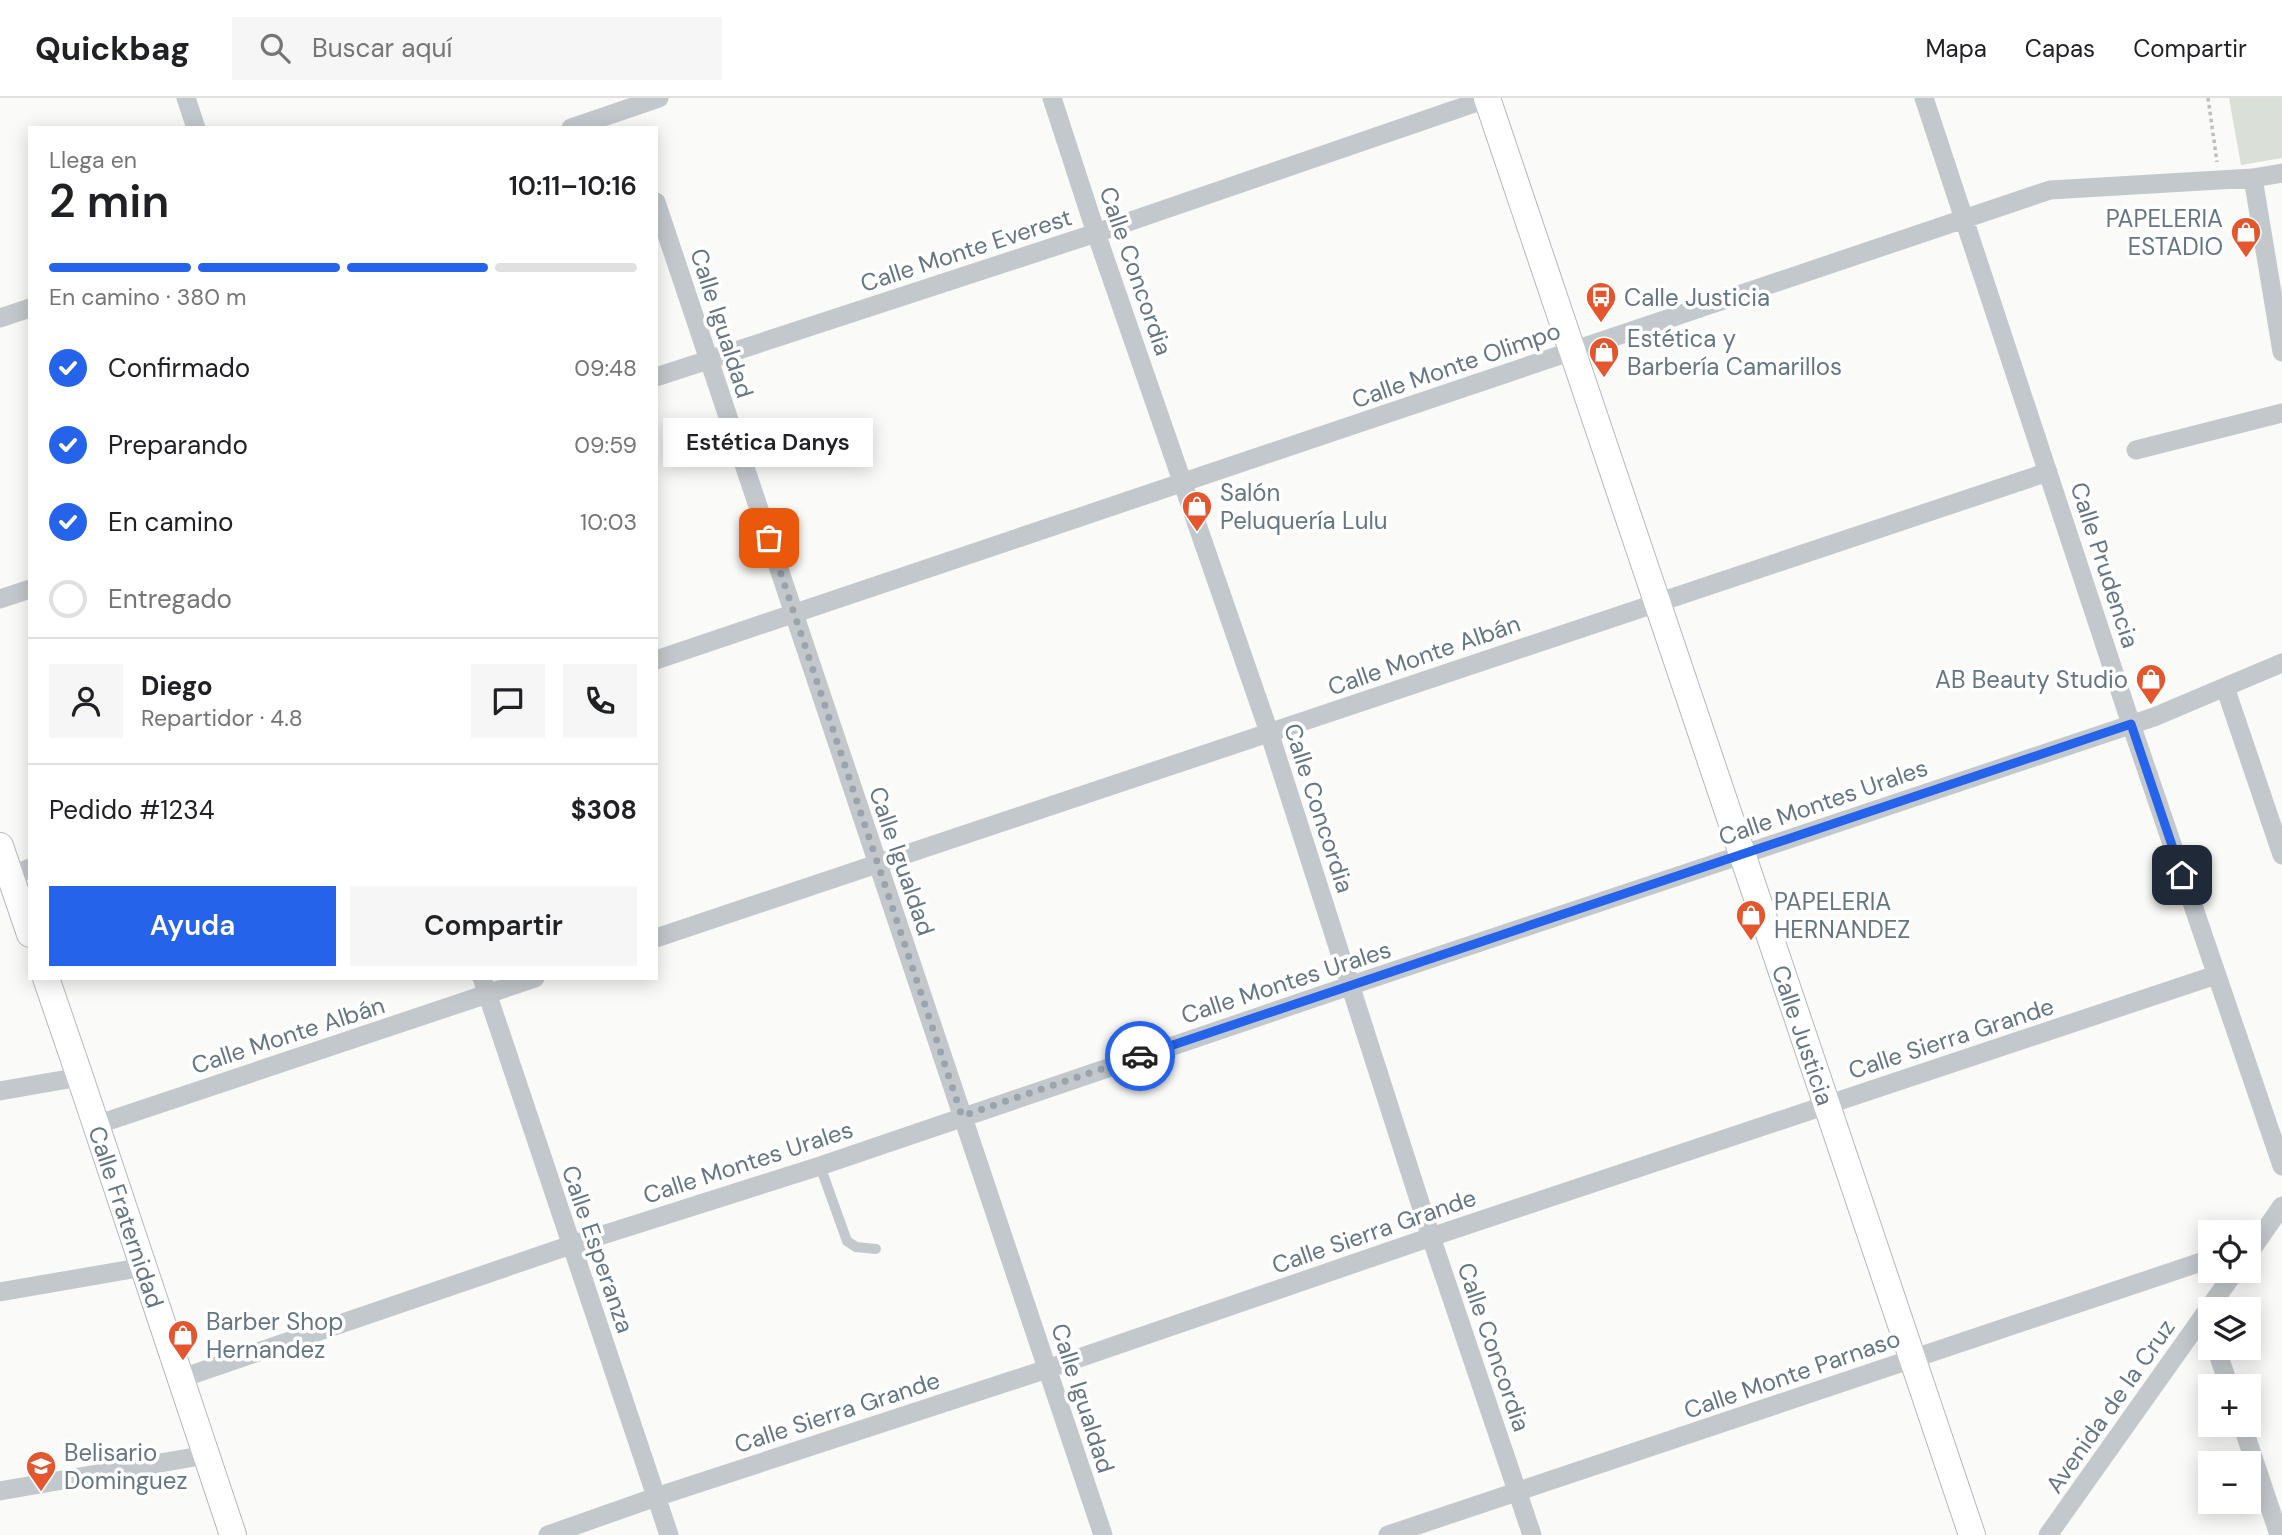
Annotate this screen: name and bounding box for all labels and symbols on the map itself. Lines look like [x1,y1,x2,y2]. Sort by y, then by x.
street label: Calle Concordia [1093,183,1179,359]
street label: Calle Monte Everest [856,201,1076,299]
place label: PAPELERIA ESTADIO [2106,203,2223,262]
shop icon: PAPELERIA ESTADIO [2229,215,2263,259]
street label: Calle Igualdad [683,244,761,402]
bus stop icon: Calle Justicia [1584,280,1618,324]
place label: Calle Justicia [1624,282,1770,313]
street label: Calle Monte Olimpo [1348,315,1564,415]
place label: Estética y Barbería Camarillos [1627,323,1842,382]
shop icon: Estética y Barbería Camarillos [1587,335,1621,379]
callout: Estética Danys [664,419,874,468]
place label: Salón Peluquería Lulu [1220,477,1388,536]
street label: Calle Prudencia [2064,478,2146,652]
shop icon: Salón Peluquería Lulu [1180,489,1214,533]
pin [739,508,799,568]
street label: Calle Monte Albán [1324,608,1524,702]
shop icon: AB Beauty Studio [2134,662,2168,706]
place label: AB Beauty Studio [1935,664,2128,695]
street label: Calle Concordia [1277,719,1361,897]
street label: Calle Montes Urales [1714,752,1932,852]
street label: Calle Igualdad [862,783,942,939]
pin [2152,845,2212,905]
place label: PAPELERIA HERNANDEZ [1774,886,1910,945]
shop icon: PAPELERIA HERNANDEZ [1734,898,1768,942]
street label: Calle Montes Urales [1177,933,1395,1031]
street label: Calle Justicia [1765,961,1841,1109]
street label: Calle Monte Albán [187,989,389,1081]
street label: Calle Sierra Grande [1844,990,2058,1086]
courier [1105,1021,1175,1091]
street label: Calle Montes Urales [639,1113,857,1211]
street label: Calle Fraternidad [82,1122,171,1312]
street label: Calle Esperanza [555,1161,641,1337]
street label: Calle Sierra Grande [1268,1181,1480,1281]
street label: Calle Concordia [1451,1259,1537,1435]
place label: Barber Shop Hernandez [206,1306,343,1365]
street label: Avenida de la Cruz [2038,1313,2182,1499]
shop icon: Barber Shop Hernandez [166,1318,200,1362]
street label: Calle Igualdad [1044,1319,1122,1477]
street label: Calle Monte Parnaso [1680,1322,1904,1426]
street label: Calle Sierra Grande [730,1364,944,1460]
place label: Belisario Dominguez [64,1437,187,1496]
school or university icon: Belisario Dominguez [24,1449,58,1493]

